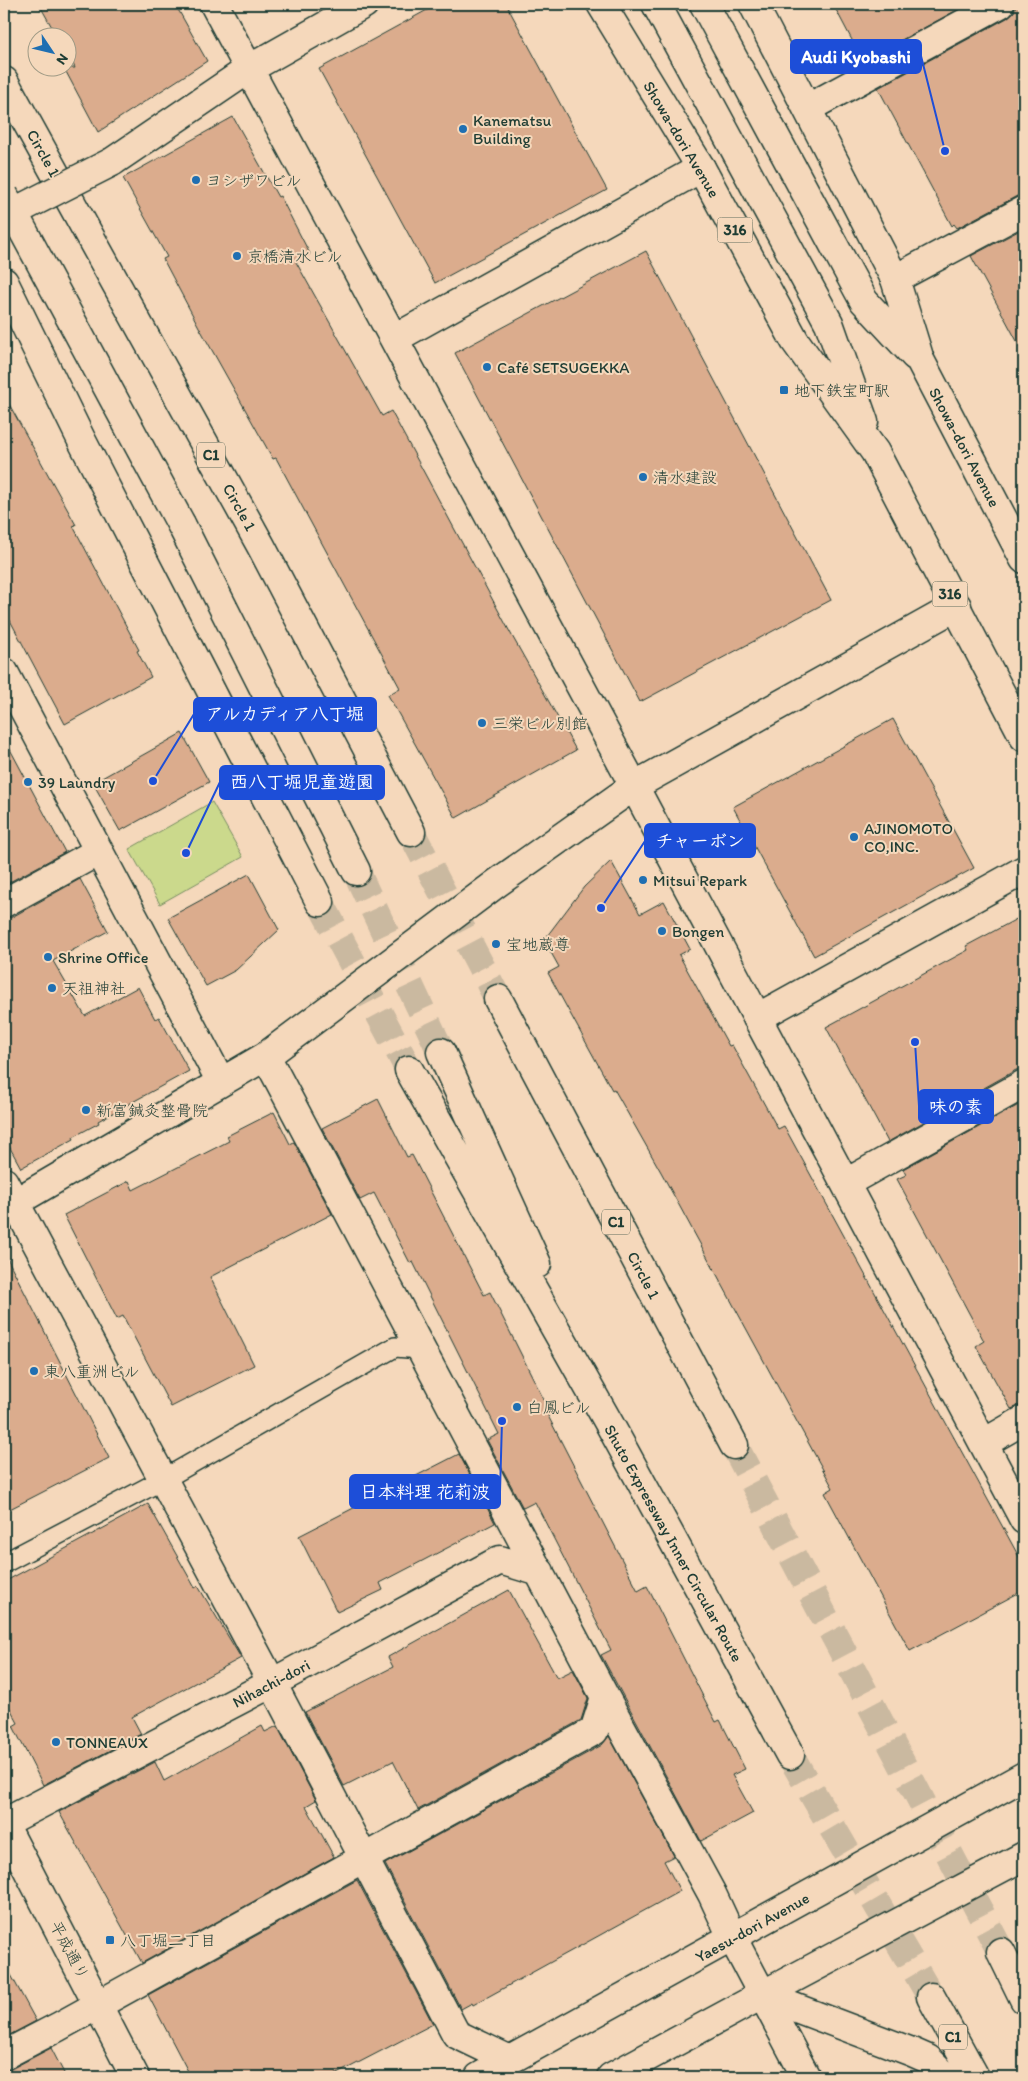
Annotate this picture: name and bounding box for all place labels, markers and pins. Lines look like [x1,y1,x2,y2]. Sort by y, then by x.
callout: Audi Kyobashi [791,40,921,73]
place label: Kanematsu Building [473,111,552,148]
marker: Kanematsu Building [457,123,469,135]
place label: ヨシザワビル [206,171,302,190]
marker: ヨシザワビル [190,174,202,186]
place label: 京橋清水ビル [247,247,343,266]
marker: 京橋清水ビル [231,250,243,262]
place label: Café SETSUGEKKA [497,358,629,377]
marker: Café SETSUGEKKA [481,361,493,373]
place label: 地下鉄宝町駅 [794,381,890,400]
marker: 地下鉄宝町駅 [778,384,790,396]
place label: 清水建設 [653,468,717,487]
marker: 清水建設 [637,471,649,483]
callout: アルカディア八丁堀 [194,698,376,731]
place label: 三栄ビル別館 [492,714,588,733]
marker: 三栄ビル別館 [476,717,488,729]
callout: 西八丁堀児童遊園 [220,766,384,799]
place label: 39 Laundry [38,773,116,792]
marker: 39 Laundry [22,776,34,788]
place label: AJINOMOTO CO,INC. [864,819,953,856]
callout: チャーボン [645,824,755,857]
marker: AJINOMOTO CO,INC. [848,831,860,843]
place label: Mitsui Repark [653,871,747,890]
marker: Mitsui Repark [637,874,649,886]
place label: Bongen [672,922,724,941]
marker: Bongen [656,925,668,937]
place label: 宝地蔵尊 [506,935,570,954]
marker: 宝地蔵尊 [490,938,502,950]
place label: Shrine Office [58,948,149,967]
marker: Shrine Office [42,951,54,963]
place label: 天祖神社 [62,979,126,998]
marker: 天祖神社 [46,982,58,994]
callout: 味の素 [919,1090,993,1123]
place label: 新富鍼灸整骨院 [96,1101,208,1120]
marker: 新富鍼灸整骨院 [80,1104,92,1116]
place label: 東八重洲ビル [44,1362,140,1381]
marker: 東八重洲ビル [28,1365,40,1377]
place label: 白鳳ビル [527,1398,591,1417]
marker: 白鳳ビル [511,1401,523,1413]
callout: 日本料理 花莉波 [350,1475,500,1508]
place label: TONNEAUX [66,1733,148,1752]
marker: TONNEAUX [50,1736,62,1748]
place label: 八丁堀二丁目 [120,1931,216,1950]
marker: 八丁堀二丁目 [104,1934,116,1946]

